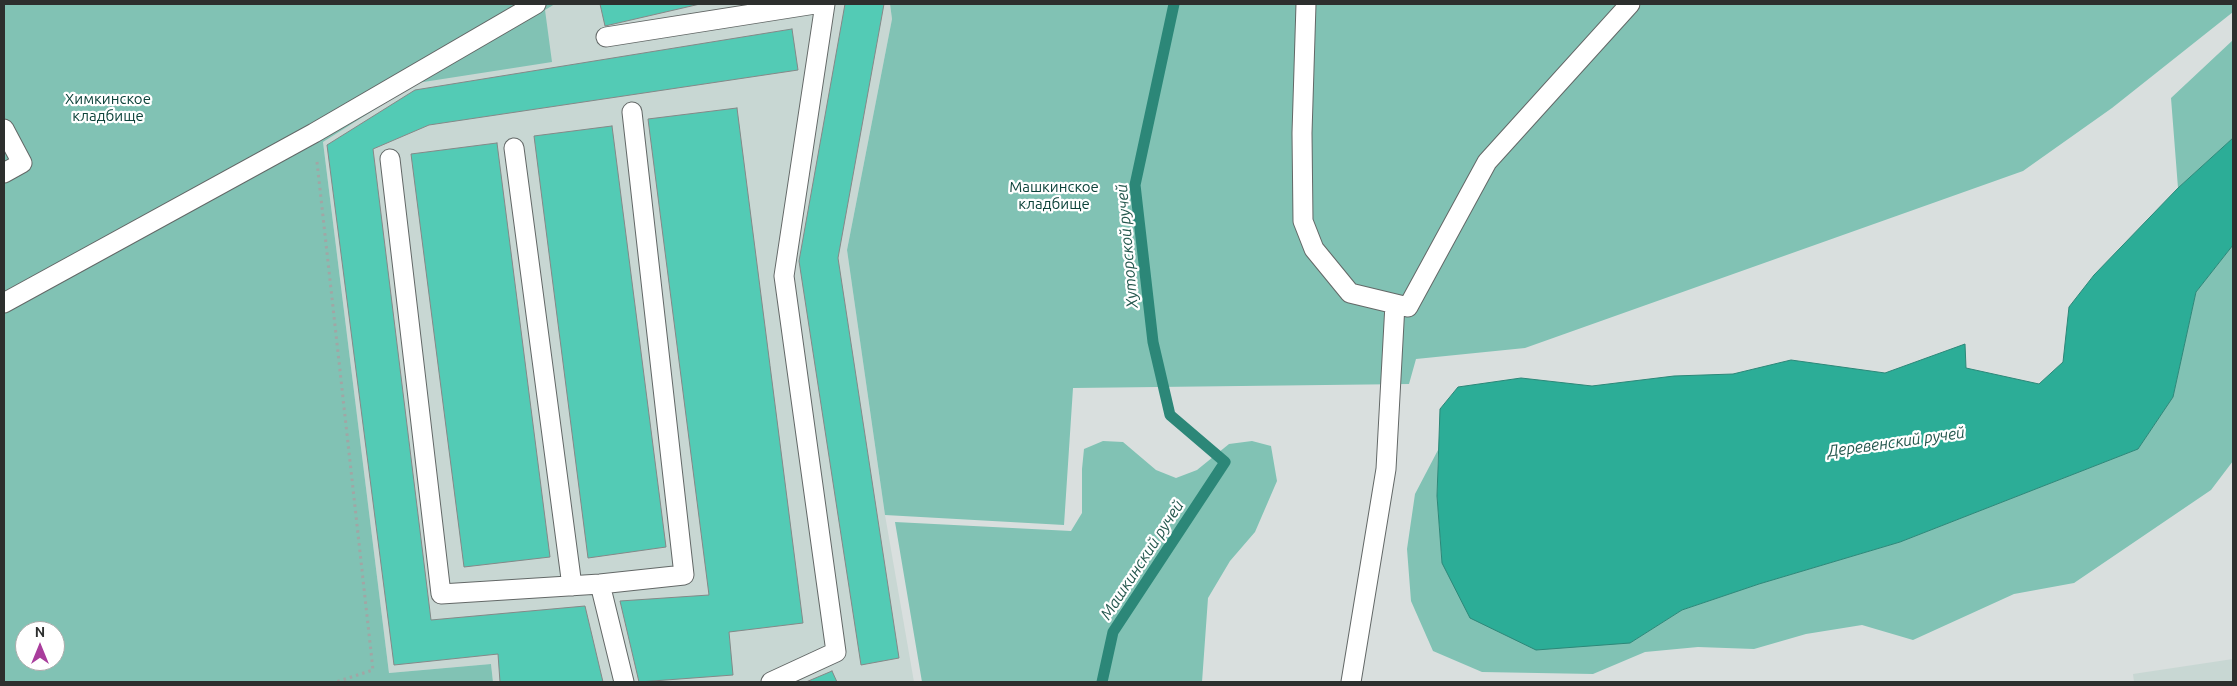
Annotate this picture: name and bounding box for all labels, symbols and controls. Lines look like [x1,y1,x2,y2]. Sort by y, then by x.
park label: Химкинское кладбище [65,90,151,125]
park label: Машкинское кладбище [1009,178,1099,213]
water label: Хуторской ручей [1112,183,1142,309]
water label: Деревенский ручей [1826,423,1966,461]
water label: Машкинский ручей [1096,497,1188,623]
north arrow [15,621,65,671]
text: N [35,624,45,640]

